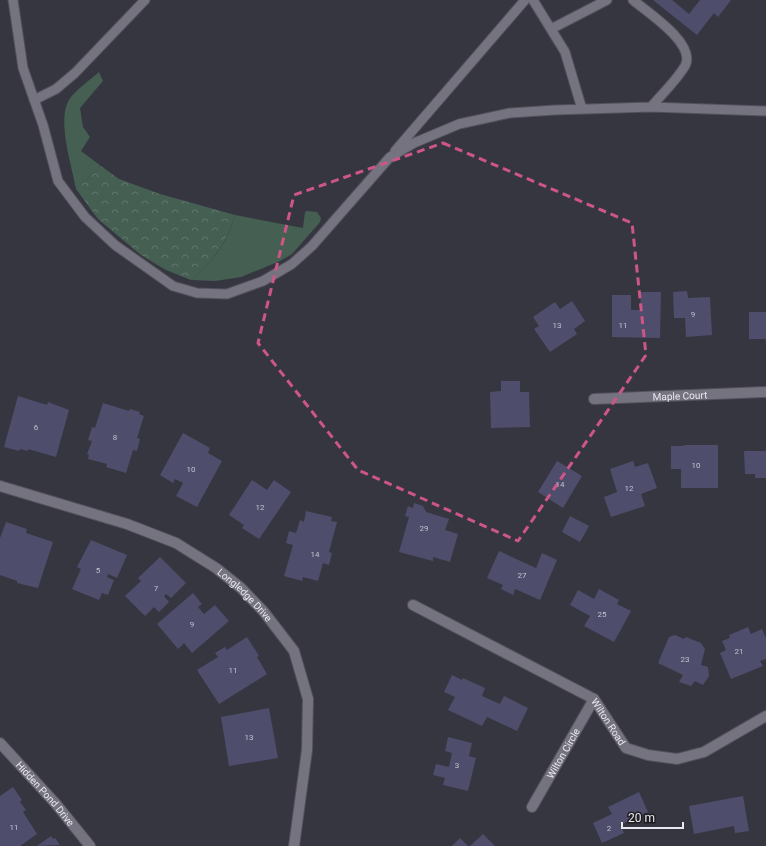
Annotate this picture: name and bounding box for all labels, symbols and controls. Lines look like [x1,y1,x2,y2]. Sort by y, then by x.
house number: 9 [691,310,695,319]
house number: 13 [553,321,562,330]
house number: 11 [619,321,628,330]
street label: Maple Court [652,389,707,402]
house number: 6 [34,423,39,432]
house number: 8 [113,433,118,442]
house number: 10 [692,461,701,470]
house number: 10 [187,465,196,474]
house number: 14 [556,480,565,489]
house number: 12 [625,484,634,493]
house number: 12 [256,503,265,512]
house number: 29 [420,524,429,533]
house number: 14 [311,550,320,559]
house number: 5 [96,566,101,575]
street label: Longledge Drive [216,566,275,623]
house number: 27 [518,571,527,580]
house number: 7 [154,584,159,593]
house number: 25 [598,610,607,619]
house number: 9 [190,620,194,629]
house number: 21 [735,647,744,656]
house number: 23 [681,655,690,664]
house number: 11 [229,666,238,675]
street label: Wilton Road [590,696,628,747]
street label: Wilton Circle [544,726,582,780]
house number: 13 [245,733,254,742]
street label: Hidden Pond Drive [14,759,77,828]
house number: 3 [455,761,459,770]
scale bar [622,804,683,830]
text: 20 m [628,811,655,825]
house number: 11 [10,823,19,832]
house number: 2 [607,824,612,833]

